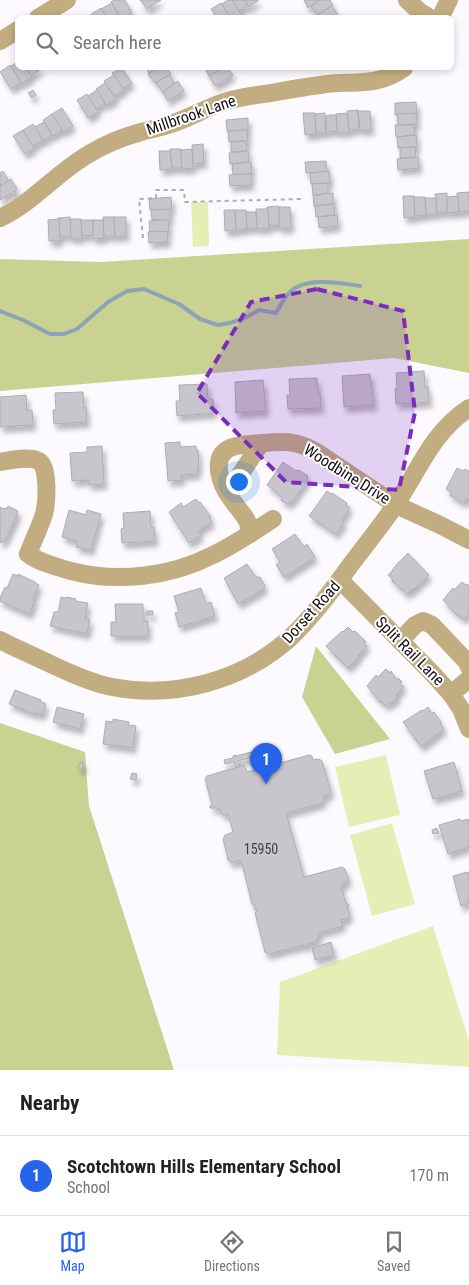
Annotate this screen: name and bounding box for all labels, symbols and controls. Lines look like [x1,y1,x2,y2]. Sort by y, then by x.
search box [15,15,454,70]
icon: search [33,29,61,57]
text: Search here [73,31,161,54]
street label: Millbrook Lane [144,91,238,139]
street label: Woodbine Drive [300,440,394,508]
your location [226,469,252,495]
street label: Dorset Road [278,577,344,647]
street label: Split Rail Lane [372,613,448,689]
pin: 1 [250,743,282,784]
house number: 15950 [244,841,278,857]
text: Nearby [20,1091,79,1115]
text: Scotchtown Hills Elementary School [67,1155,341,1178]
text: 1 [32,1166,40,1185]
text: 170 m [410,1166,449,1185]
text: School [67,1178,110,1197]
tab: Map [59,1228,87,1274]
tab: Directions [204,1228,260,1274]
tab: Saved [377,1228,410,1274]

